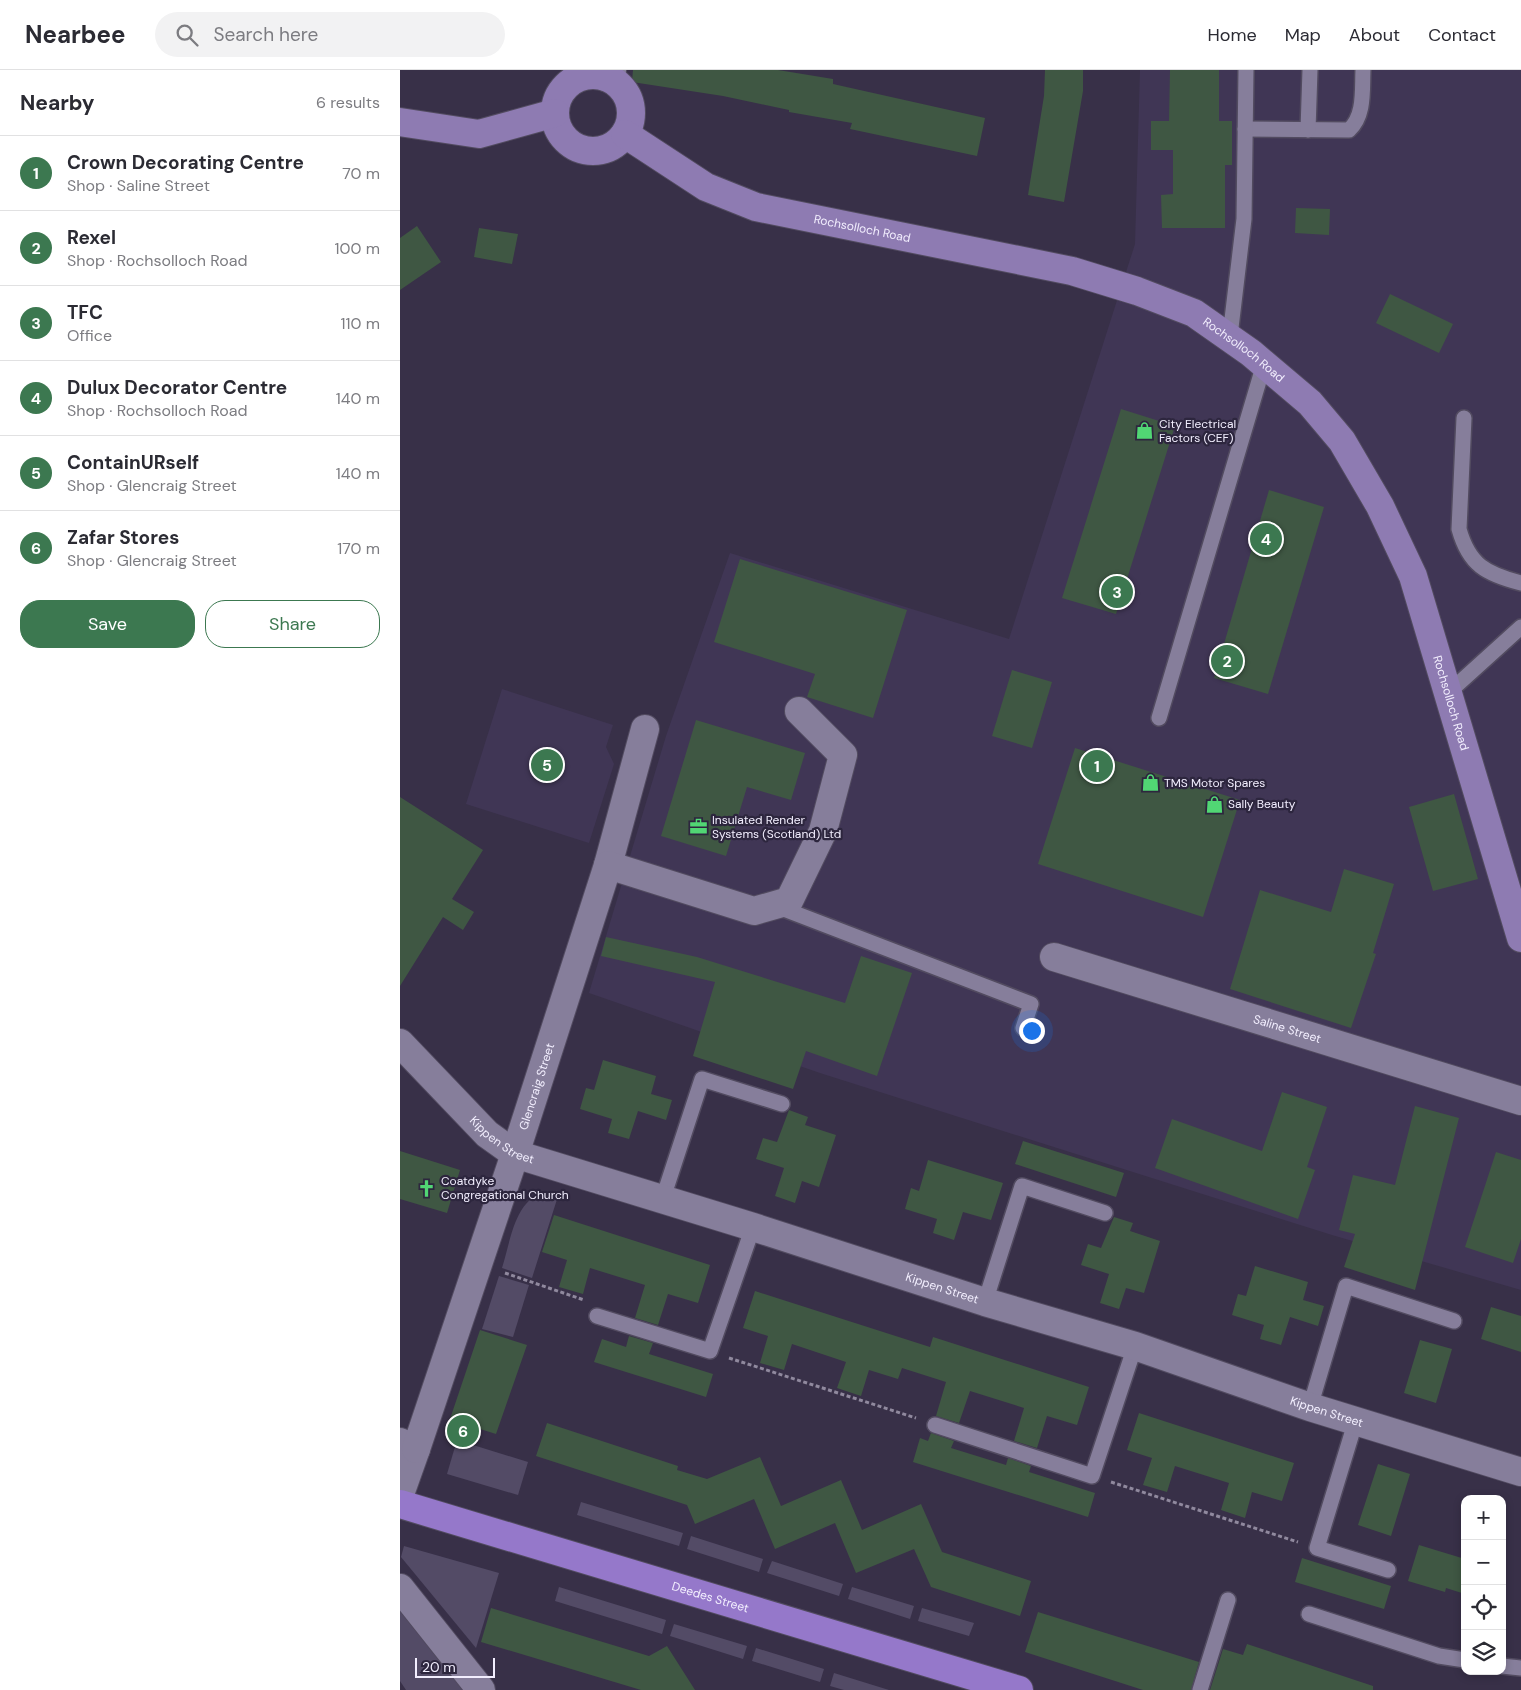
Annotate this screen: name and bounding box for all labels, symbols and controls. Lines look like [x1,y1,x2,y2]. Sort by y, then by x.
search box [155,12,505,57]
text: Nearbee [25,19,125,50]
icon: search [173,21,201,49]
text: Search here [213,22,318,47]
text: Home [1207,23,1257,47]
text: Map [1285,23,1321,47]
text: About [1349,23,1400,47]
text: Contact [1428,23,1496,47]
text: Nearby [20,89,94,117]
text: 6 results [316,92,380,113]
text: Crown Decorating Centre [67,150,304,175]
text: 1 [33,163,39,184]
text: 70 m [342,163,380,184]
text: Shop · Saline Street [67,175,210,196]
street label: Rochsolloch Road [812,211,912,246]
text: Rexel [67,225,116,250]
text: 2 [31,238,41,259]
text: 100 m [335,238,380,259]
text: Shop · Rochsolloch Road [67,250,248,271]
text: TFC [67,300,103,325]
text: 3 [31,313,41,334]
text: 110 m [341,313,380,334]
street label: Rochsolloch Road [1200,314,1288,386]
text: Office [67,325,112,346]
text: Dulux Decorator Centre [67,375,287,400]
text: 4 [31,388,41,409]
text: 140 m [336,388,380,409]
text: Shop · Rochsolloch Road [67,400,248,421]
place label: City Electrical Factors (CEF) [1159,416,1236,446]
shop icon: City Electrical Factors (CEF) [1135,421,1155,441]
text: ContainURself [67,450,199,475]
text: 5 [31,463,41,484]
text: 140 m [336,463,380,484]
text: Shop · Glencraig Street [67,475,237,496]
pin: 4 [1250,520,1282,558]
text: Zafar Stores [67,525,179,550]
text: 6 [31,538,41,559]
text: 170 m [337,538,380,559]
text: Shop · Glencraig Street [67,550,237,571]
pin: 3 [1101,573,1133,611]
button: Save [20,600,195,648]
button: Share [205,600,380,648]
pin: 2 [1211,642,1243,680]
street label: Rochsolloch Road [1429,654,1473,752]
pin: 5 [531,746,563,784]
pin: 1 [1081,747,1113,785]
shop icon: TMS Motor Spares [1140,773,1160,793]
place label: TMS Motor Spares [1164,775,1265,791]
shop icon: Sally Beauty [1204,794,1224,814]
place label: Sally Beauty [1228,796,1296,812]
place label: Insulated Render Systems (Scotland) Ltd [712,812,841,842]
office icon: Insulated Render Systems (Scotland) Ltd [688,817,708,837]
street label: Saline Street [1251,1011,1323,1047]
your location [1019,1018,1045,1044]
street label: Glencraig Street [515,1041,558,1132]
street label: Kippen Street [466,1113,536,1167]
place label: Coatdyke Congregational Church [441,1173,569,1203]
church icon: Coatdyke Congregational Church [417,1178,437,1198]
street label: Kippen Street [904,1269,981,1308]
street label: Kippen Street [1288,1393,1365,1431]
pin: 6 [447,1412,479,1450]
map controls [1461,1495,1506,1675]
button: + [1461,1495,1506,1540]
button: − [1461,1540,1506,1585]
street label: Deedes Street [670,1578,751,1616]
button: locate [1461,1585,1506,1630]
button: layers [1461,1630,1506,1675]
scale bar [415,1655,495,1678]
text: 20 m [422,1658,456,1676]

